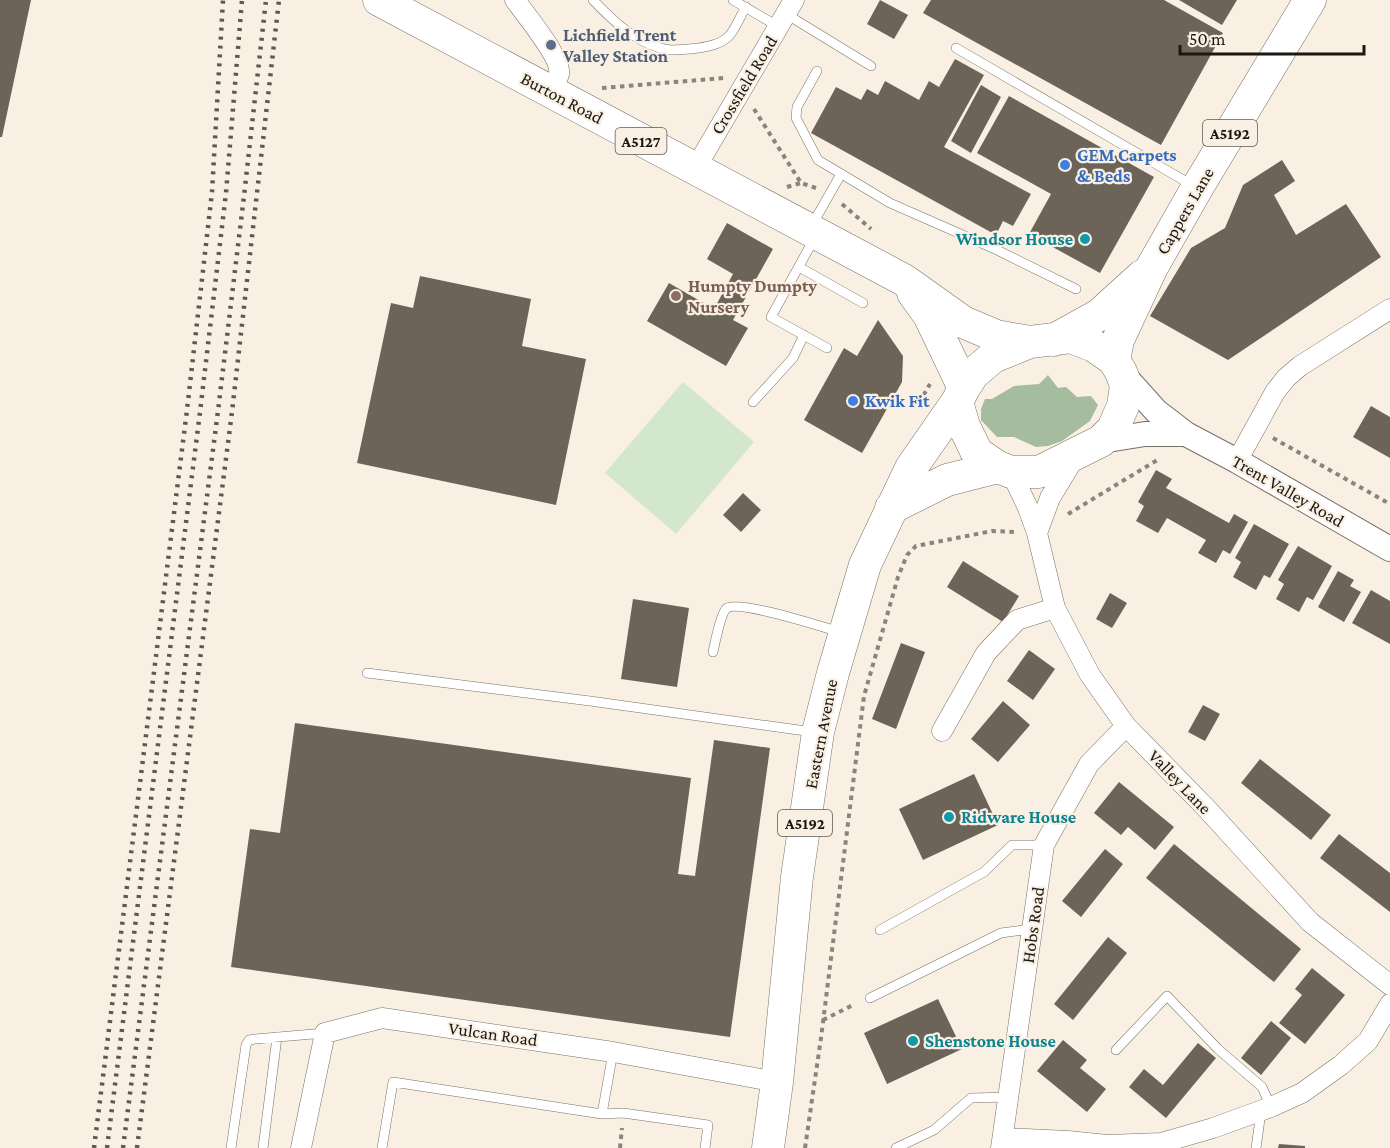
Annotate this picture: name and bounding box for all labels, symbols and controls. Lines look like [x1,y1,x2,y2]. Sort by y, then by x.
scale bar [1180,18,1364,56]
place label: Lichfield Trent Valley Station [562,25,677,66]
text: 50 m [1189,29,1226,49]
street label: Crossfield Road [707,32,781,138]
marker: Lichfield Trent Valley Station [544,38,558,52]
street label: Burton Road [518,68,607,128]
road number: A5192 [1203,120,1257,146]
road number: A5127 [616,128,666,154]
place label: GEM Carpets & Beds [1077,145,1177,186]
marker: GEM Carpets & Beds [1058,158,1072,172]
street label: Cappers Lane [1152,164,1218,258]
place label: Windsor House [955,229,1073,249]
marker: Windsor House [1078,232,1092,246]
place label: Humpty Dumpty Nursery [688,276,817,317]
marker: Humpty Dumpty Nursery [669,289,683,303]
place label: Kwik Fit [865,391,930,411]
marker: Kwik Fit [846,394,860,408]
street label: Trent Valley Road [1228,451,1348,531]
street label: Eastern Avenue [801,677,841,791]
street label: Valley Lane [1144,746,1216,818]
place label: Ridware House [961,807,1076,827]
road number: A5192 [778,810,832,836]
marker: Ridware House [942,810,956,824]
street label: Hobs Road [1018,885,1048,964]
street label: Vulcan Road [447,1018,539,1050]
place label: Shenstone House [925,1031,1056,1051]
marker: Shenstone House [906,1034,920,1048]

